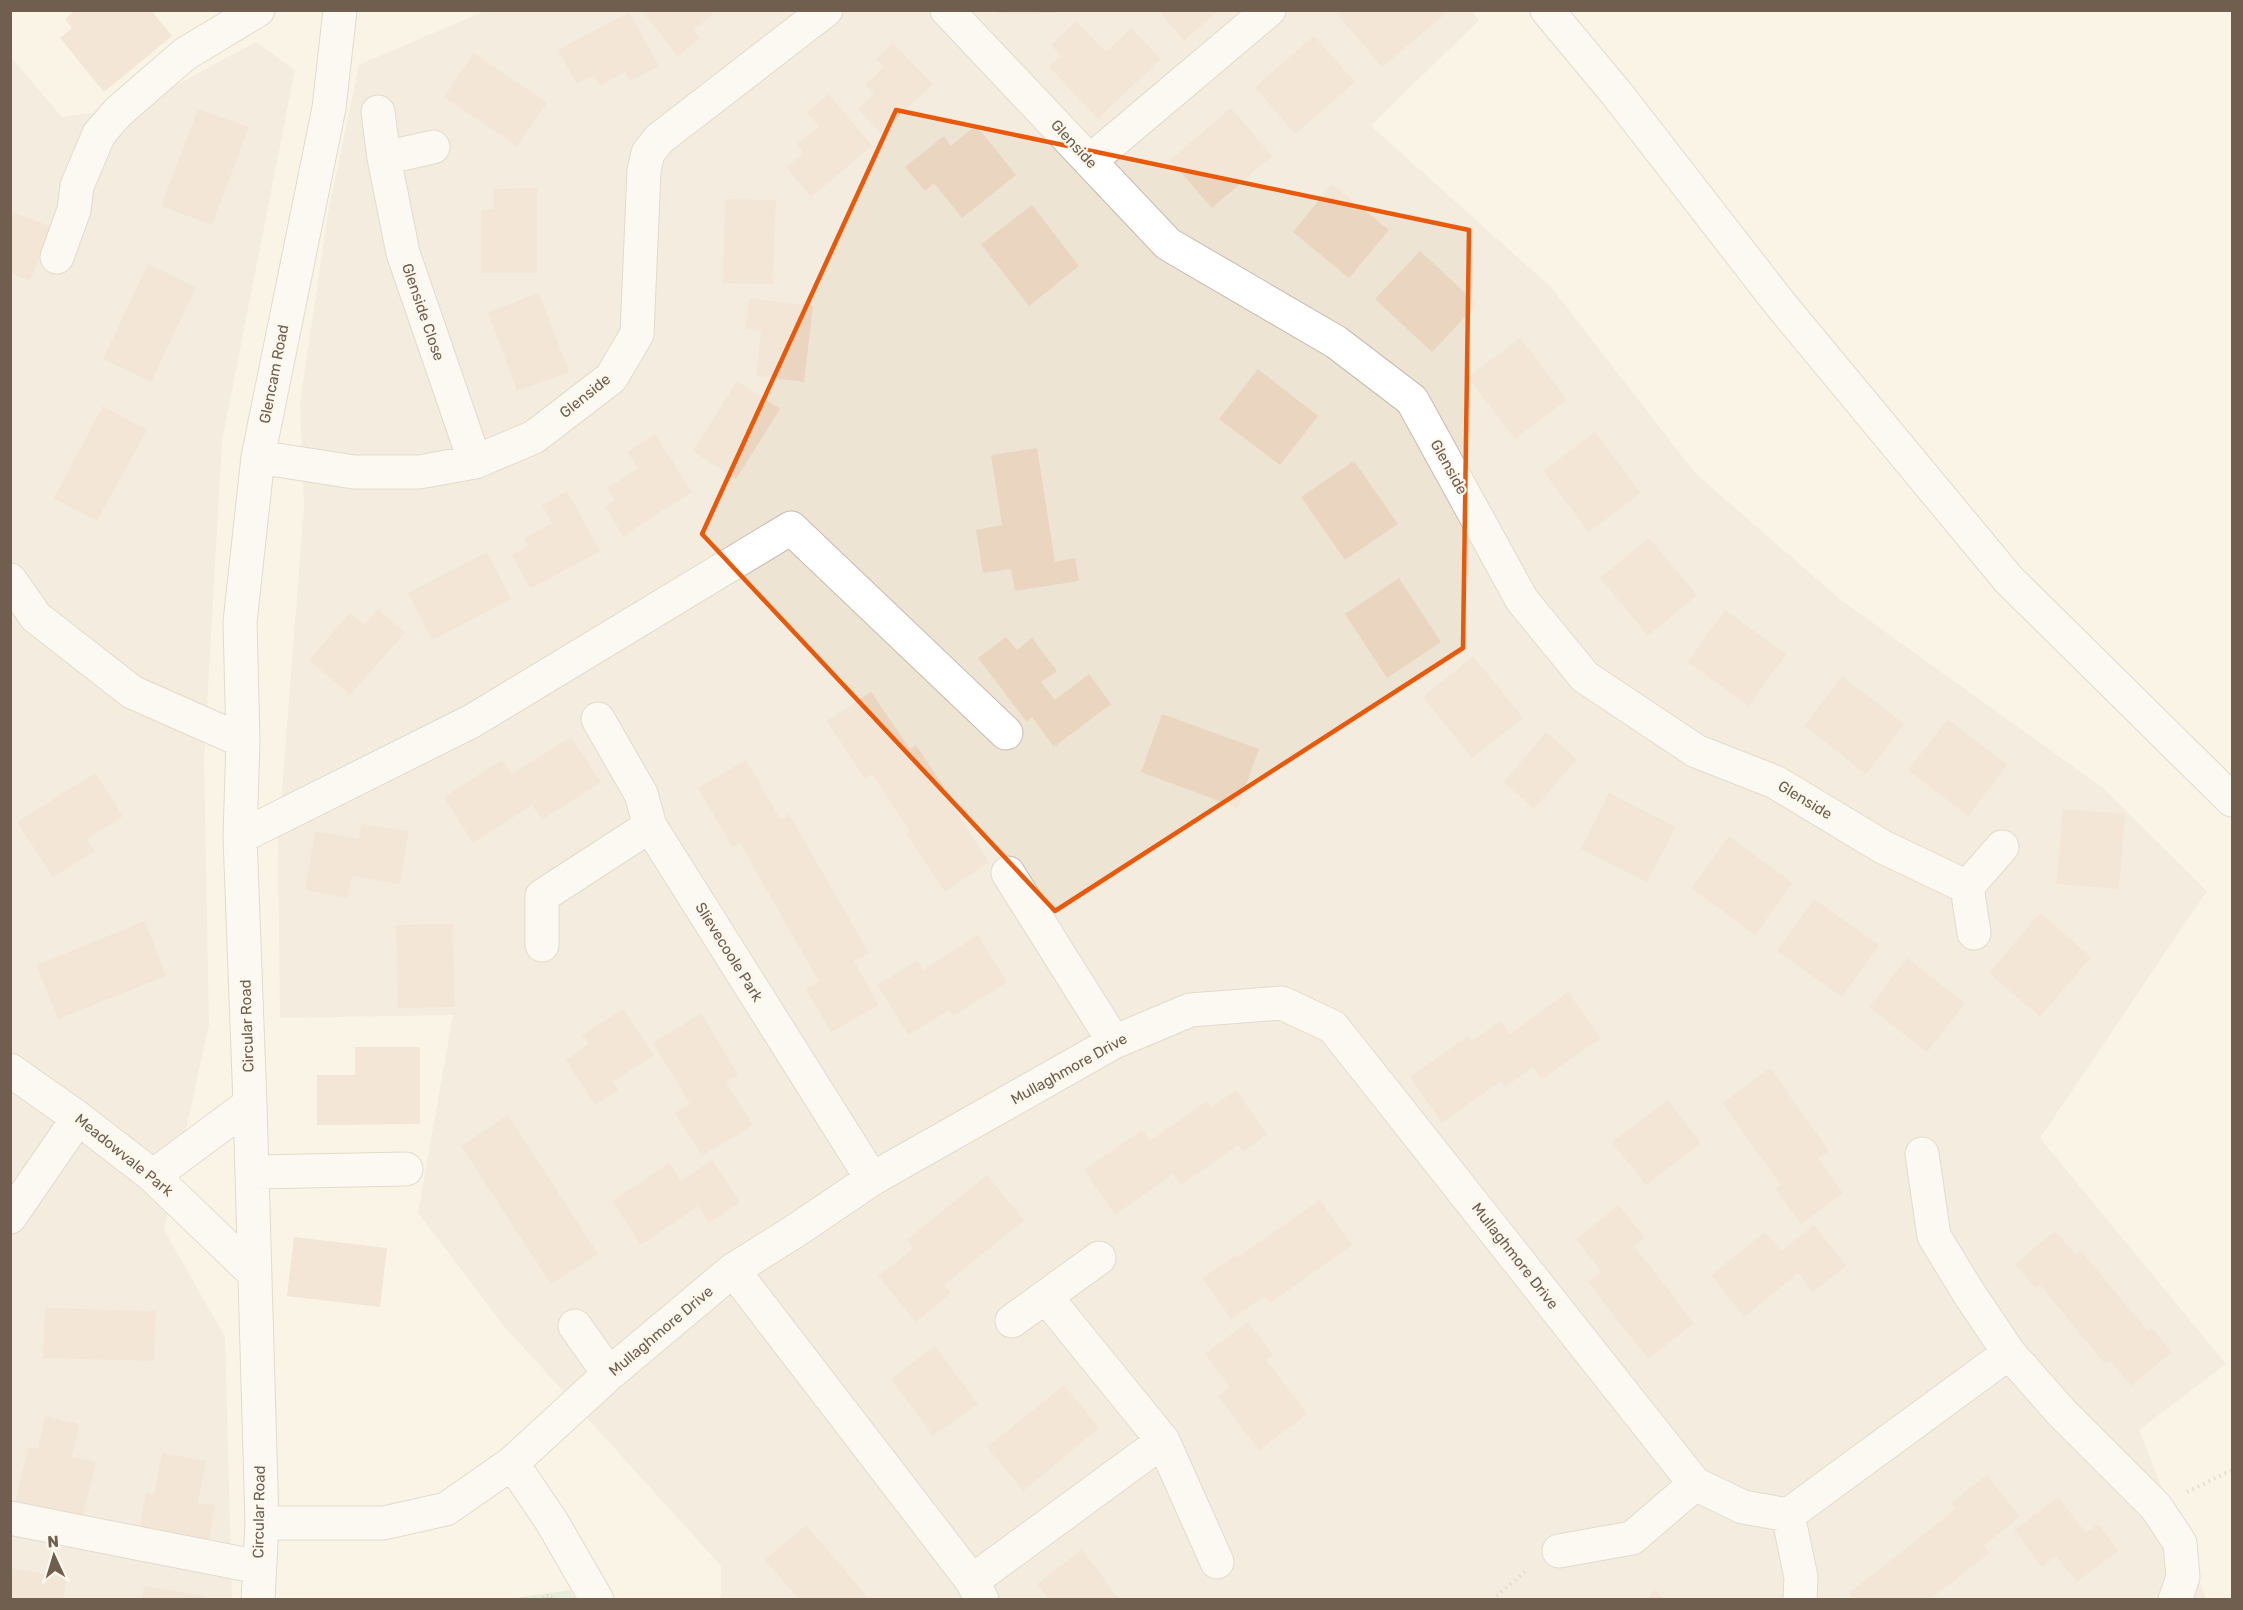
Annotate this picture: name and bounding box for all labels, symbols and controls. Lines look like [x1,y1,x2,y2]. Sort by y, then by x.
street label: Glenside [1047,116,1101,172]
street label: Glenside Close [398,261,448,363]
street label: Glencam Road [256,323,292,425]
street label: Glenside [556,370,614,422]
street label: Glenside [1427,436,1471,498]
street label: Glenside [1775,777,1835,823]
street label: Slievecoole Park [691,899,767,1005]
street label: Circular Road [236,979,258,1073]
street label: Mullaghmore Drive [1008,1030,1130,1108]
street label: Meadowvale Park [71,1110,177,1200]
street label: Mullaghmore Drive [1468,1199,1562,1313]
street label: Mullaghmore Drive [605,1282,717,1380]
street label: Circular Road [249,1465,269,1559]
north arrow [24,1526,84,1586]
text: N [47,1532,59,1551]

